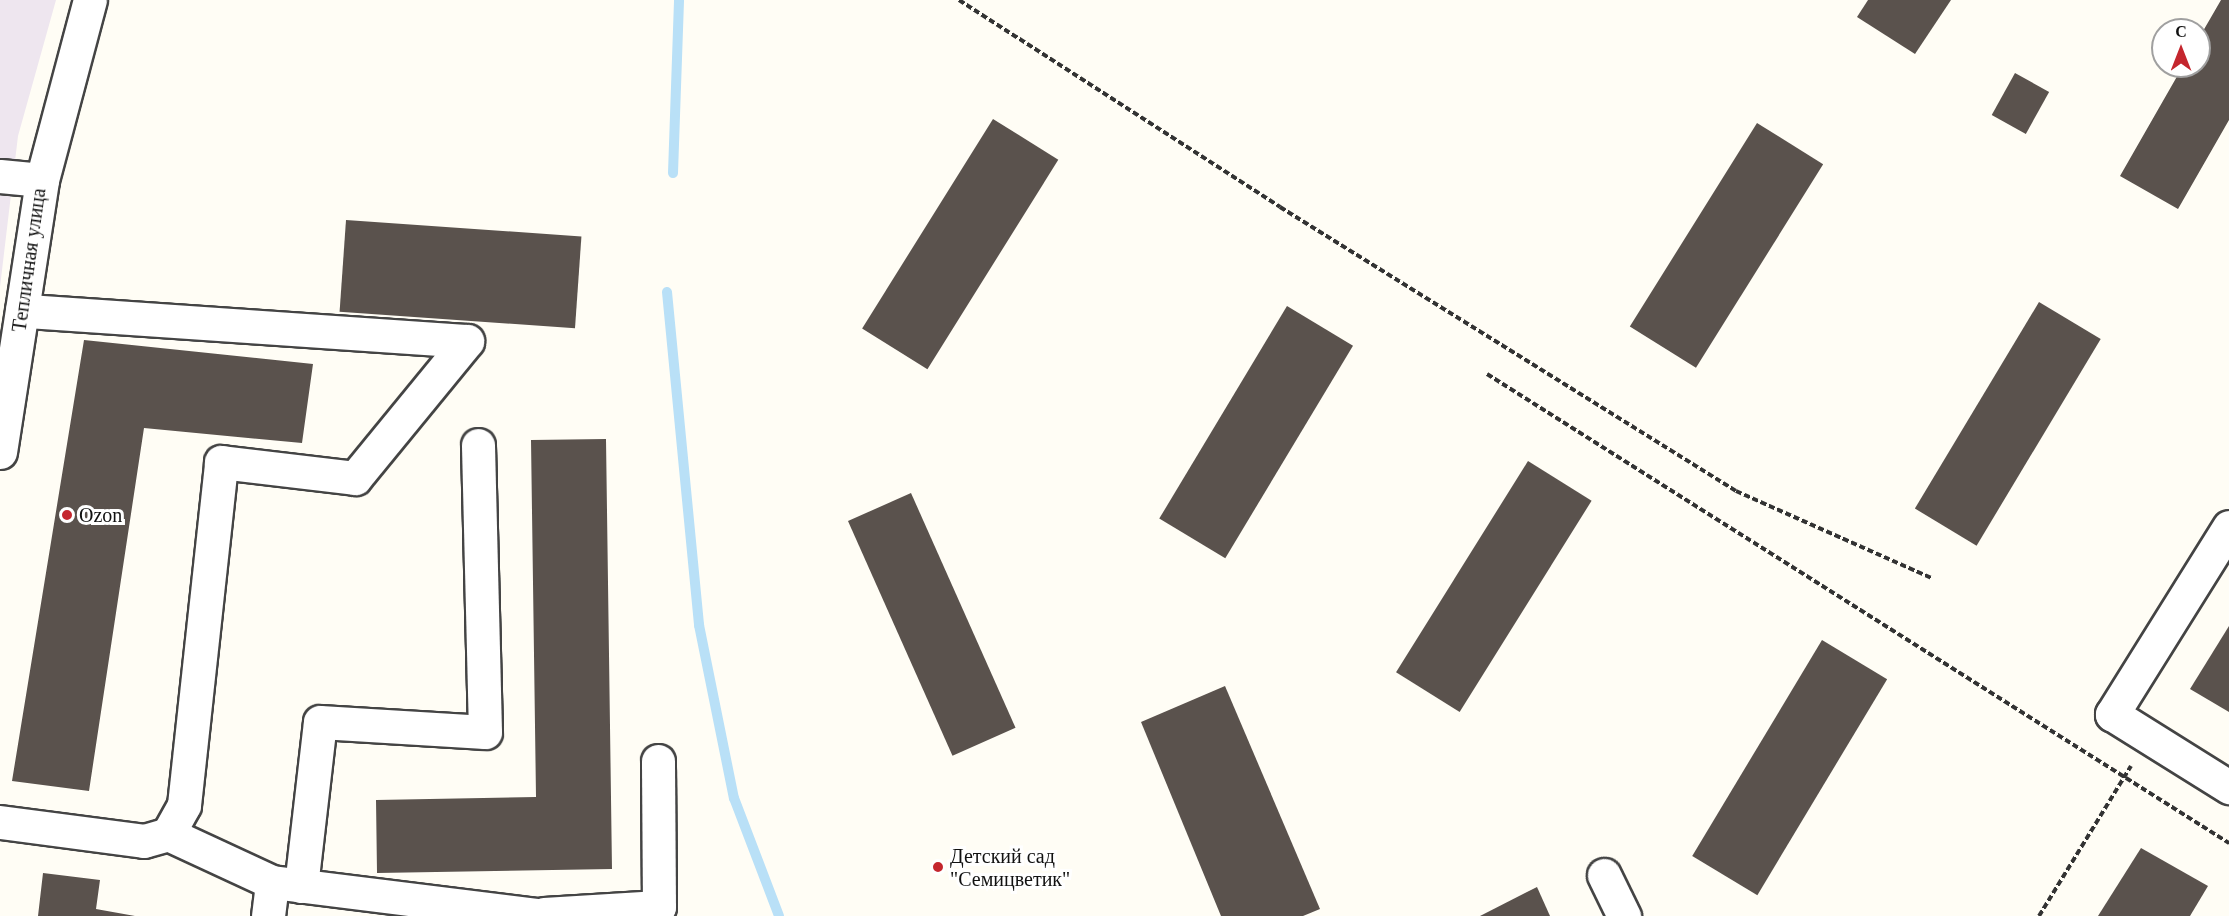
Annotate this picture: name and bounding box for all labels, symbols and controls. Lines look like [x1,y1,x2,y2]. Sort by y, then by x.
north arrow [2151,18,2211,78]
text: С [2175,23,2187,40]
street label: Тепличная улица [7,187,51,333]
place label: Ozon [79,503,122,527]
marker: Ozon [60,508,74,522]
place label: Детский сад "Семицветик" [950,844,1070,891]
marker: Детский сад "Семицветик" [931,860,945,874]

